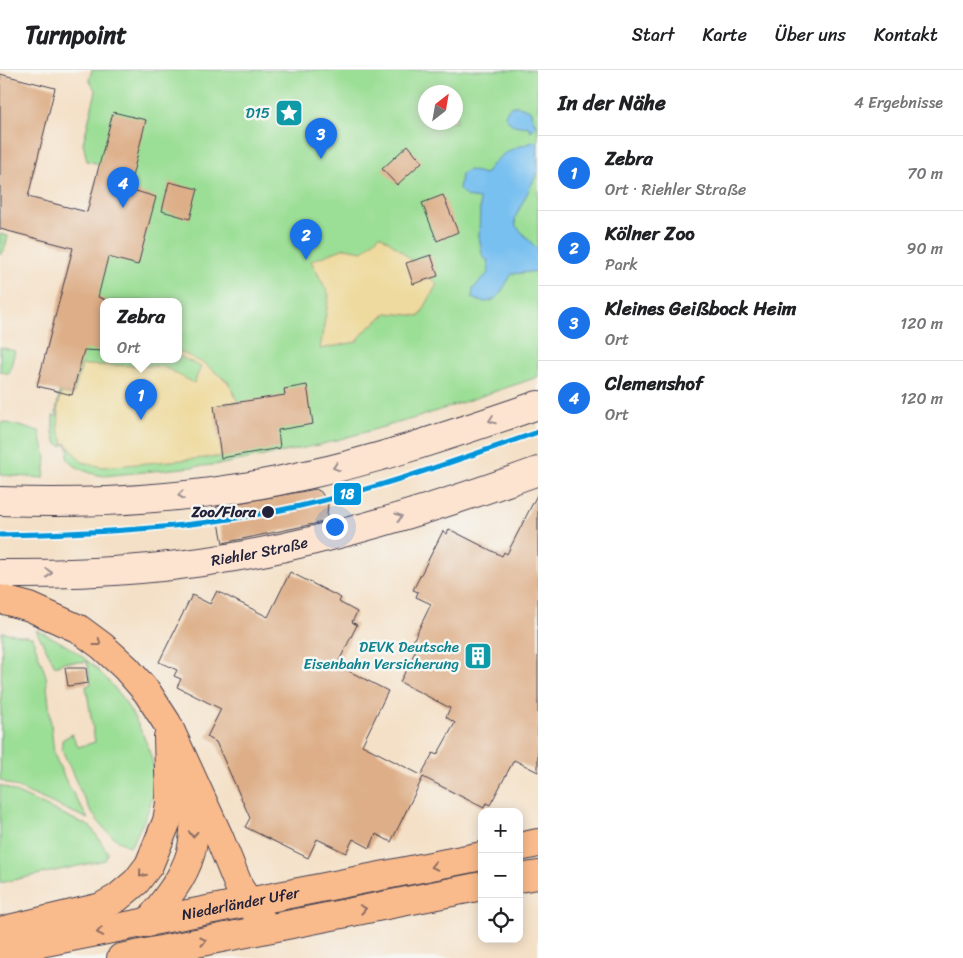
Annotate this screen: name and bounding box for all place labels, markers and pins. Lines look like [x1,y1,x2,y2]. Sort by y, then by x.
place icon: D15 [274,98,304,128]
place label: D15 [245,100,270,126]
pin: 3 [305,118,337,159]
pin: 4 [107,167,139,208]
pin: 2 [290,219,322,260]
pin: 1 [125,379,157,420]
place label: Zoo/Flora [190,499,256,525]
marker: Zoo/Flora [260,504,276,520]
place label: DEVK Deutsche Eisenbahn Versicherung [303,634,459,677]
building icon: DEVK Deutsche Eisenbahn Versicherung [463,641,493,671]

